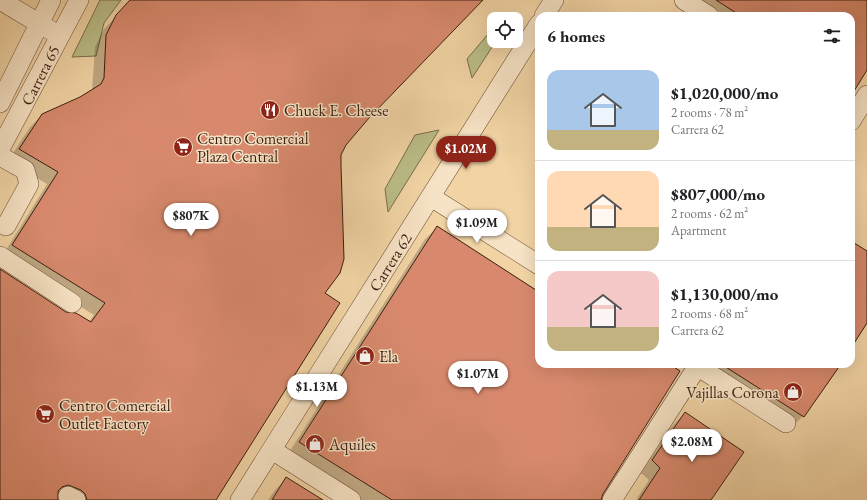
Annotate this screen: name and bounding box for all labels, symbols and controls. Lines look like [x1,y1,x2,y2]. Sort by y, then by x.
map controls [487,12,523,48]
button: locate [487,12,523,48]
text: 6 homes [547,25,605,47]
icon: filters [821,25,843,47]
street label: Carrera 65 [16,42,65,109]
text: $1,020,000/mo [671,82,778,104]
icon: home [579,86,627,134]
restaurant icon: Chuck E. Cheese [259,99,281,121]
place label: Chuck E. Cheese [284,100,388,121]
text: 2 rooms · 78 m² [671,104,748,121]
text: Carrera 62 [671,121,724,138]
place label: Centro Comercial Plaza Central [197,128,309,167]
supermarket icon: Centro Comercial Plaza Central [172,136,194,158]
pin: $1.02M [433,136,499,170]
text: $1.02M [445,140,487,157]
text: $807,000/mo [671,183,765,205]
icon: home [579,187,627,235]
pin: $807K [163,203,219,237]
text: 2 rooms · 62 m² [671,205,748,222]
text: $807K [173,207,209,224]
pin: $1.09M [444,210,510,244]
text: $1.09M [456,214,498,231]
text: Apartment [671,222,726,239]
street label: Carrera 62 [364,229,417,295]
text: $1,130,000/mo [671,283,778,305]
icon: home [579,287,627,335]
text: 2 rooms · 68 m² [671,305,748,322]
text: Carrera 62 [671,322,724,339]
shop icon: Ela [354,345,376,367]
place label: Ela [379,346,399,367]
pin: $1.07M [445,361,511,395]
text: $1.07M [457,365,499,382]
pin: $1.13M [284,374,350,408]
text: $1.13M [296,378,338,395]
shop icon: Vajillas Corona [782,381,804,403]
place label: Vajillas Corona [686,382,780,403]
place label: Centro Comercial Outlet Factory [59,395,171,434]
supermarket icon: Centro Comercial Outlet Factory [34,403,56,425]
pin: $2.08M [659,429,725,463]
shop icon: Aquiles [304,433,326,455]
text: $2.08M [671,433,713,450]
place label: Aquiles [328,434,376,455]

